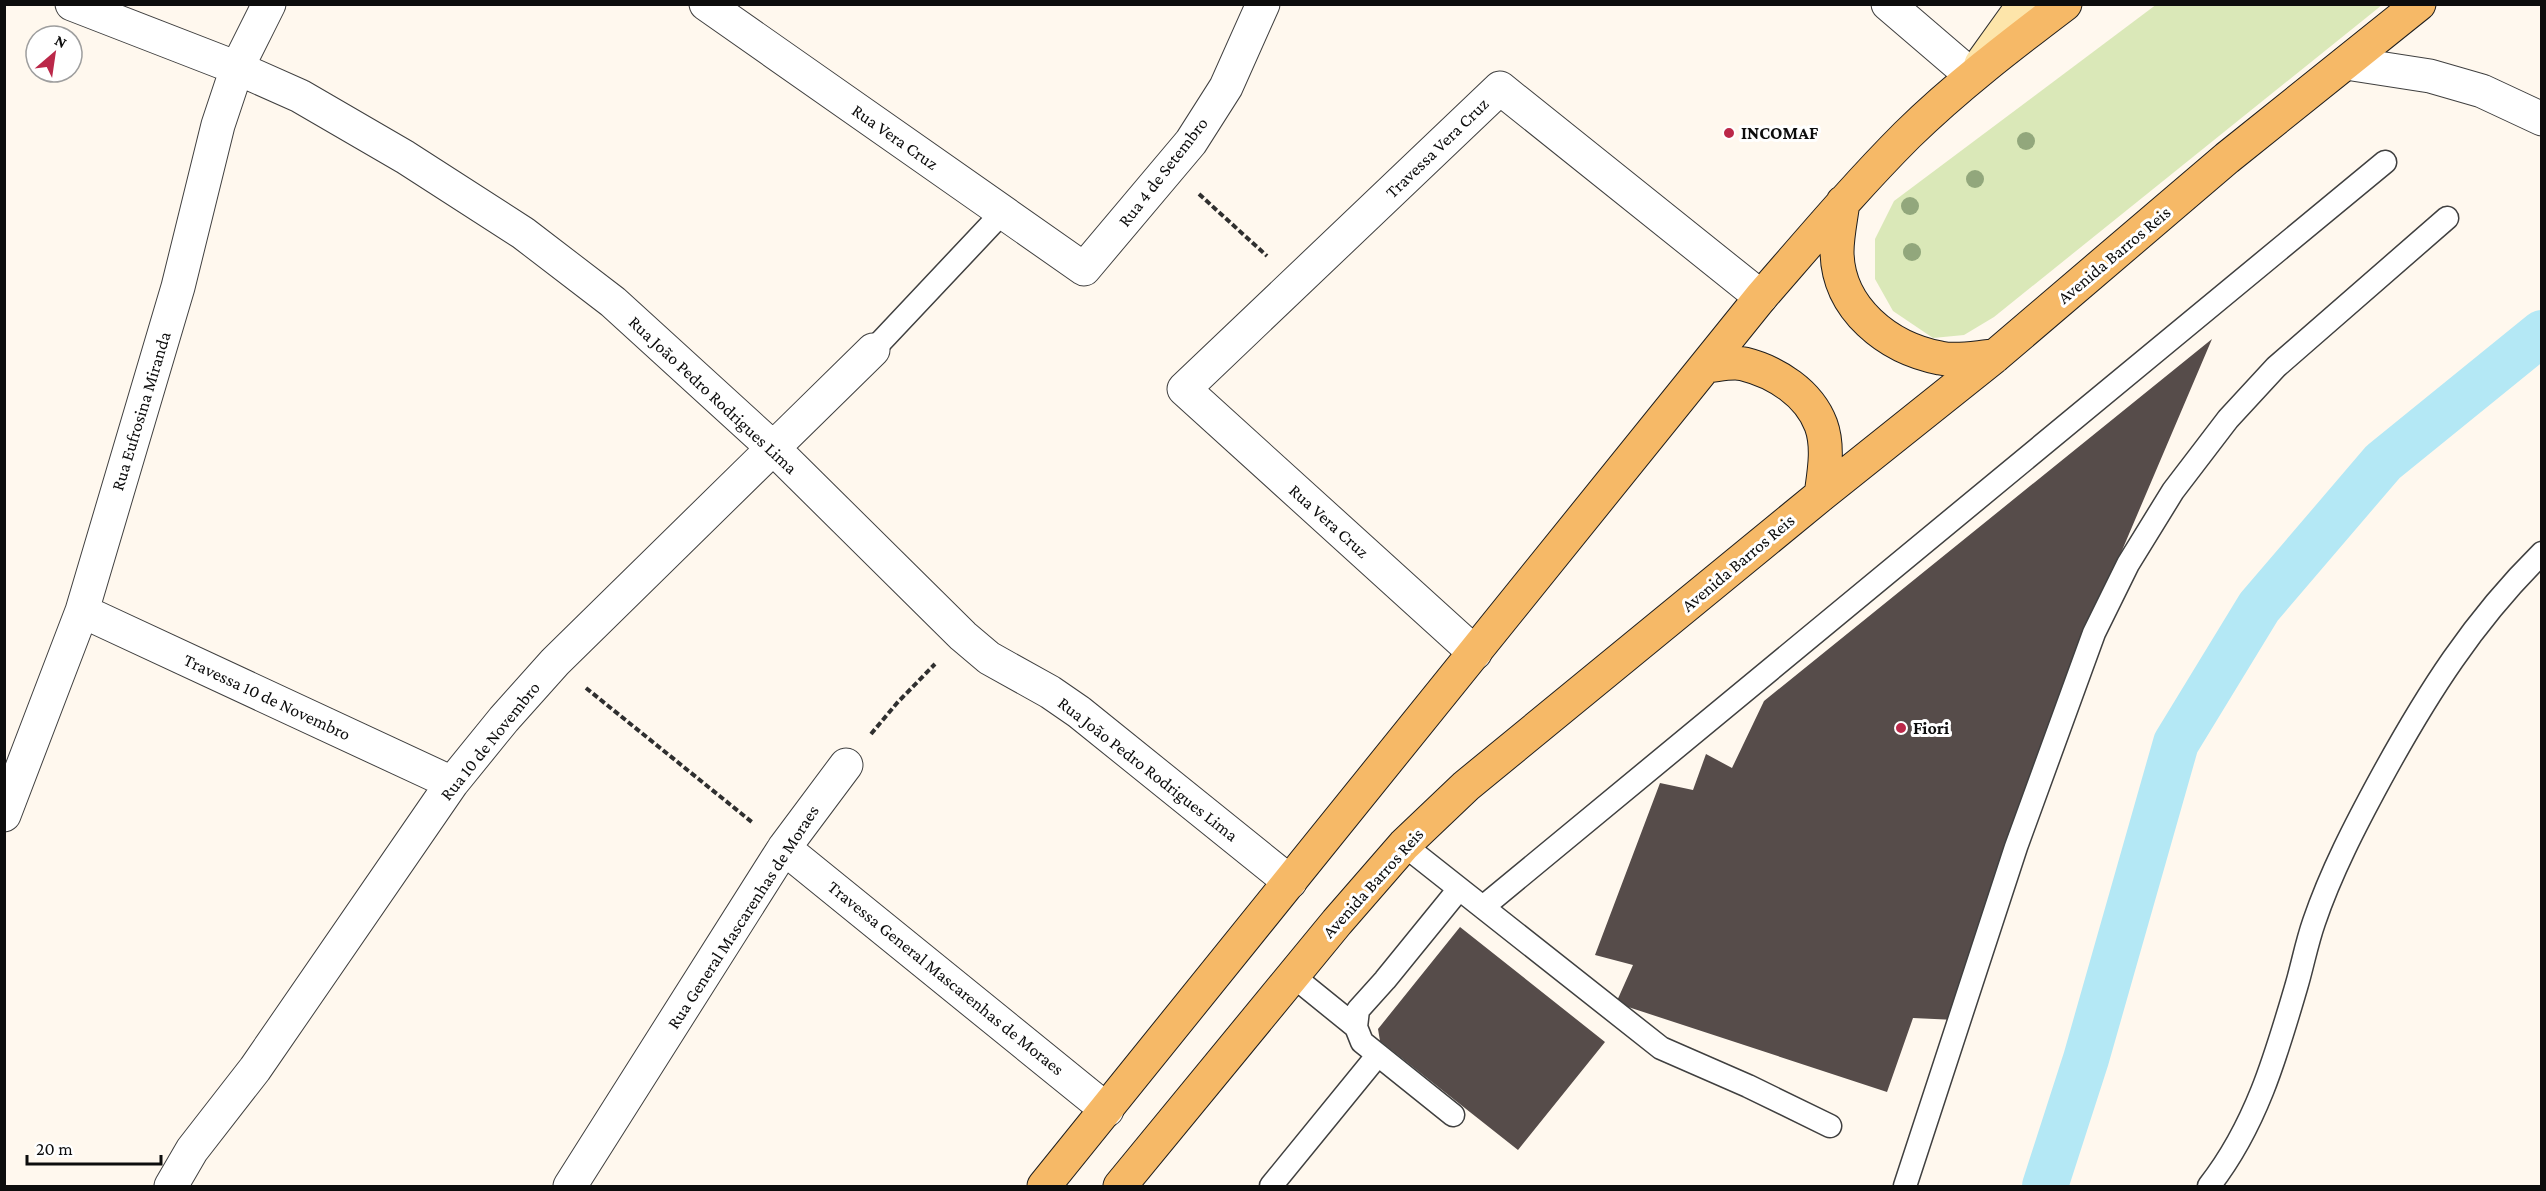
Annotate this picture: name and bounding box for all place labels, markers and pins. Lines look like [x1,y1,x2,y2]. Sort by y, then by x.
place label: INCOMAF [1741,123,1819,143]
marker: INCOMAF [1722,126,1736,140]
place label: Fiori [1913,718,1950,738]
marker: Fiori [1894,721,1908,735]

